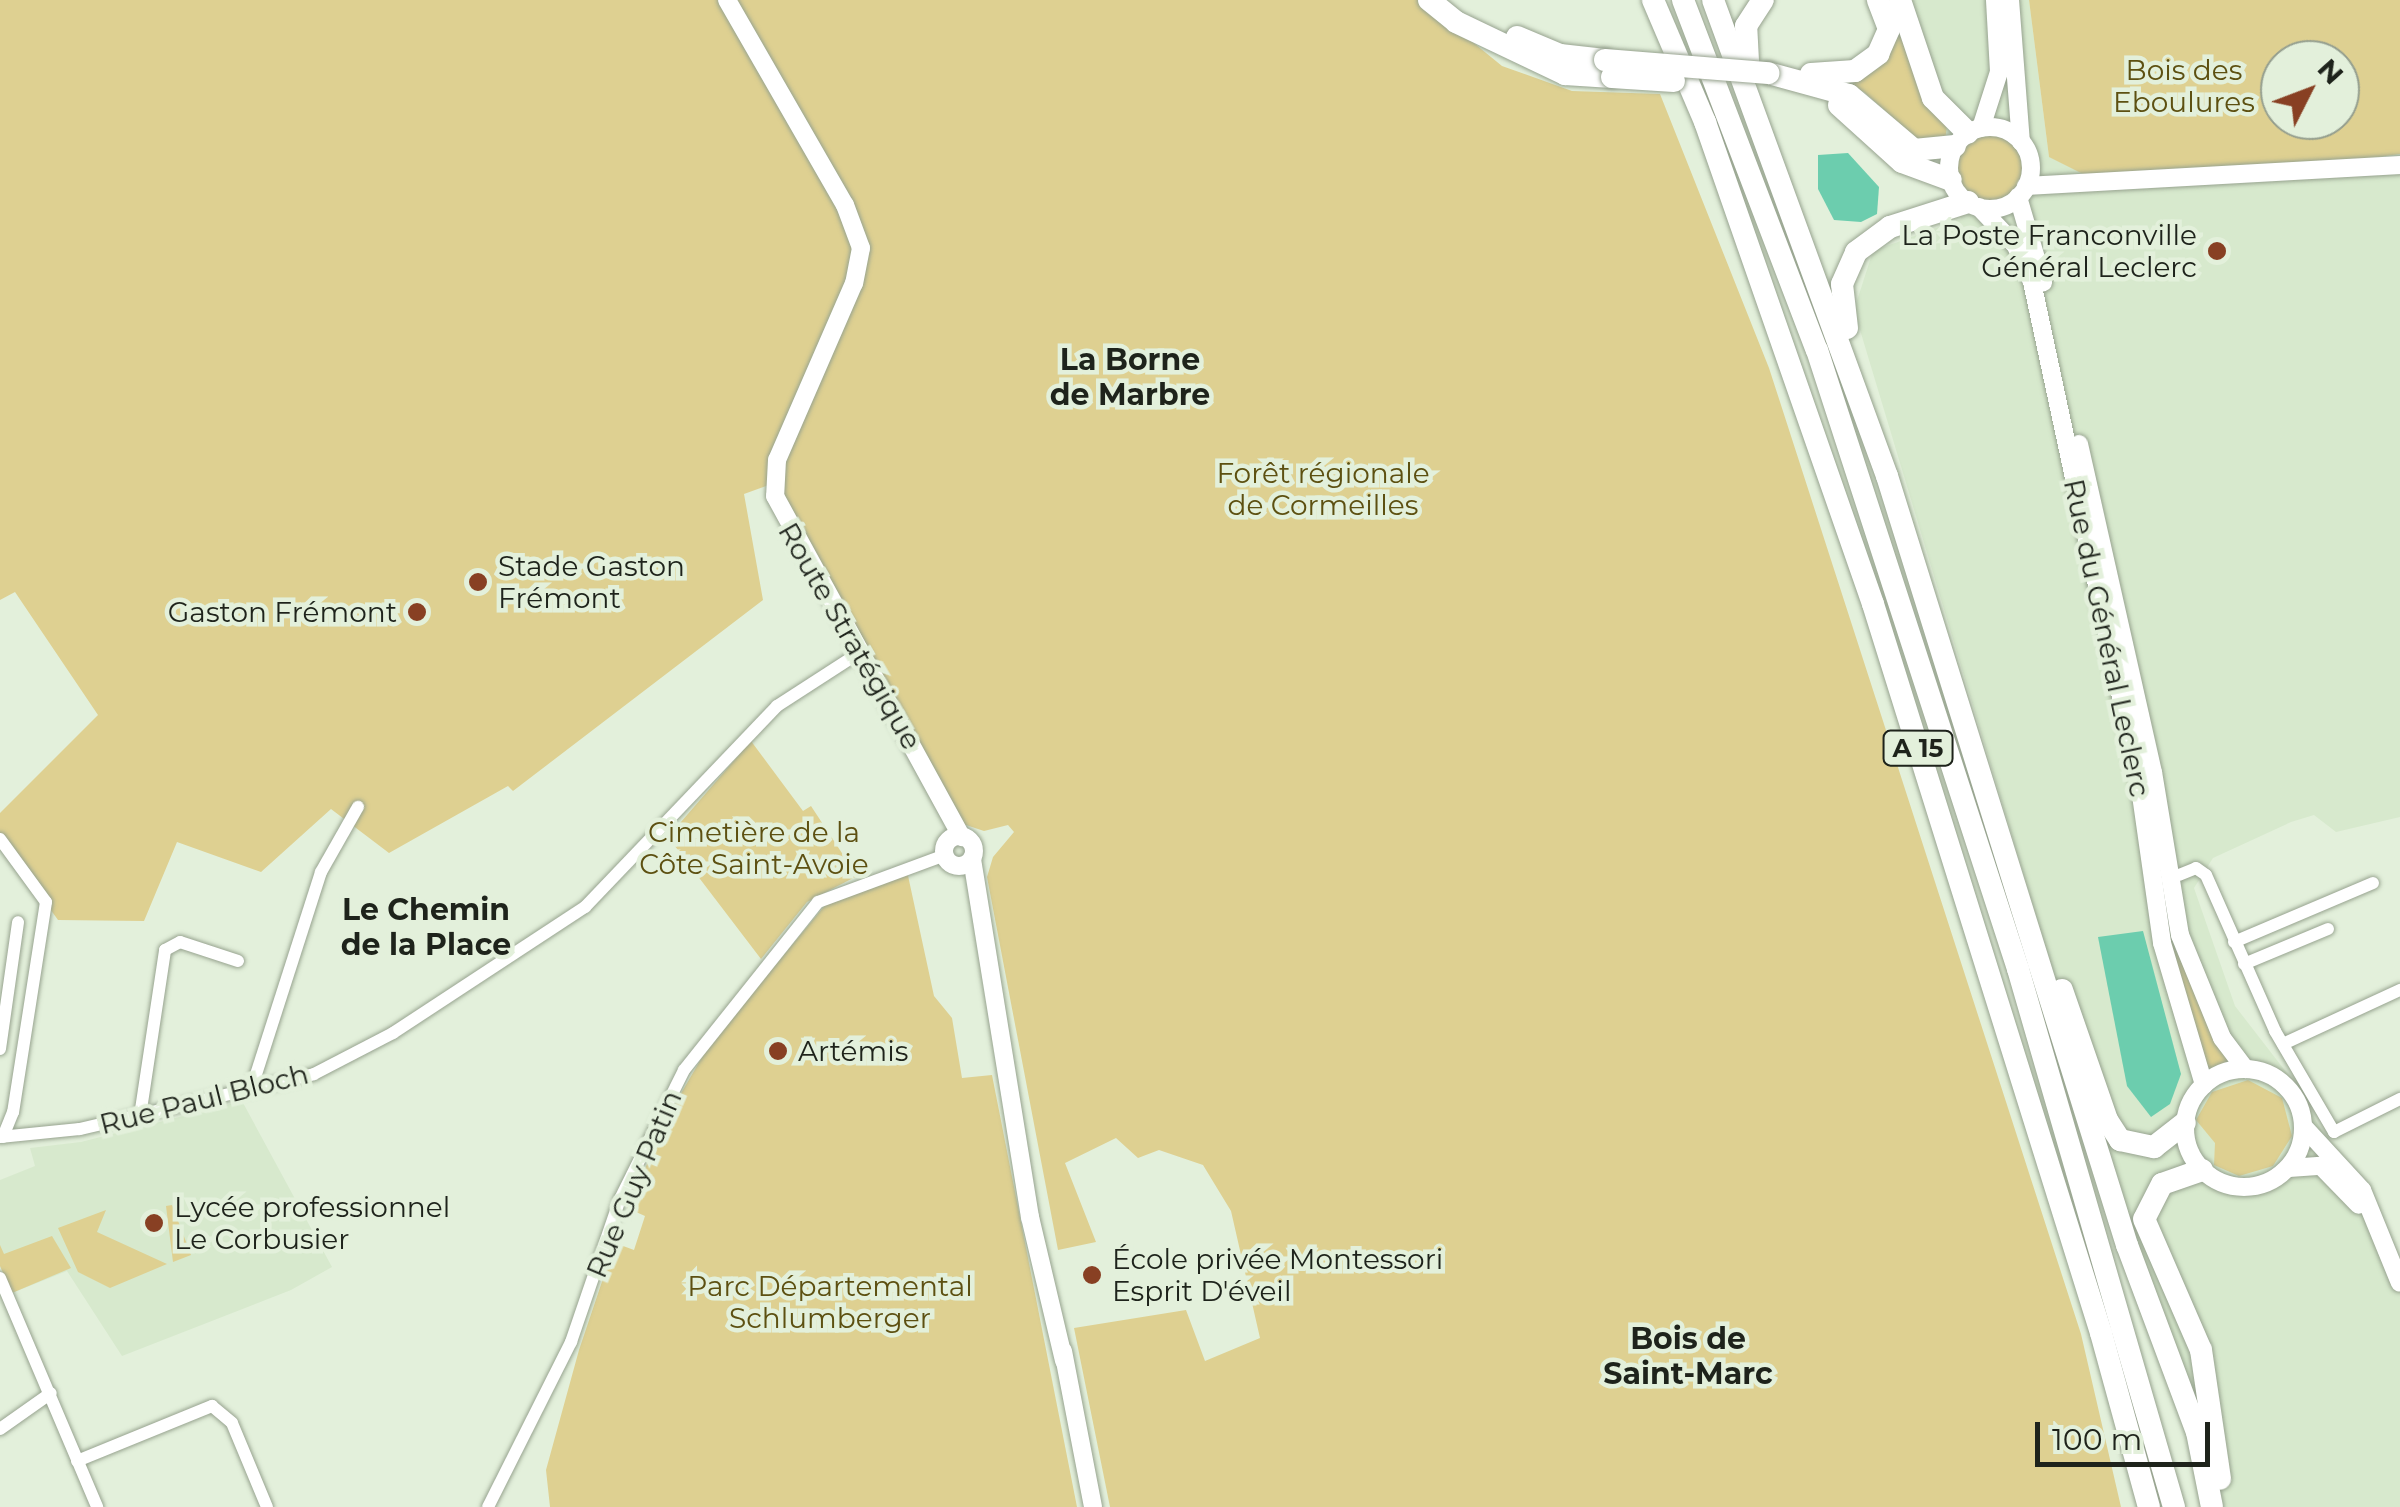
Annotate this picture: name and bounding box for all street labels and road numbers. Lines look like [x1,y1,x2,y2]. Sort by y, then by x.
street label: Rue du Général Leclerc [2057,476,2157,800]
street label: Route Stratégique [771,517,929,755]
road number: A 15 [1880,728,1956,768]
street label: Rue Paul Bloch [96,1057,312,1141]
street label: Rue Guy Patin [579,1085,689,1283]

